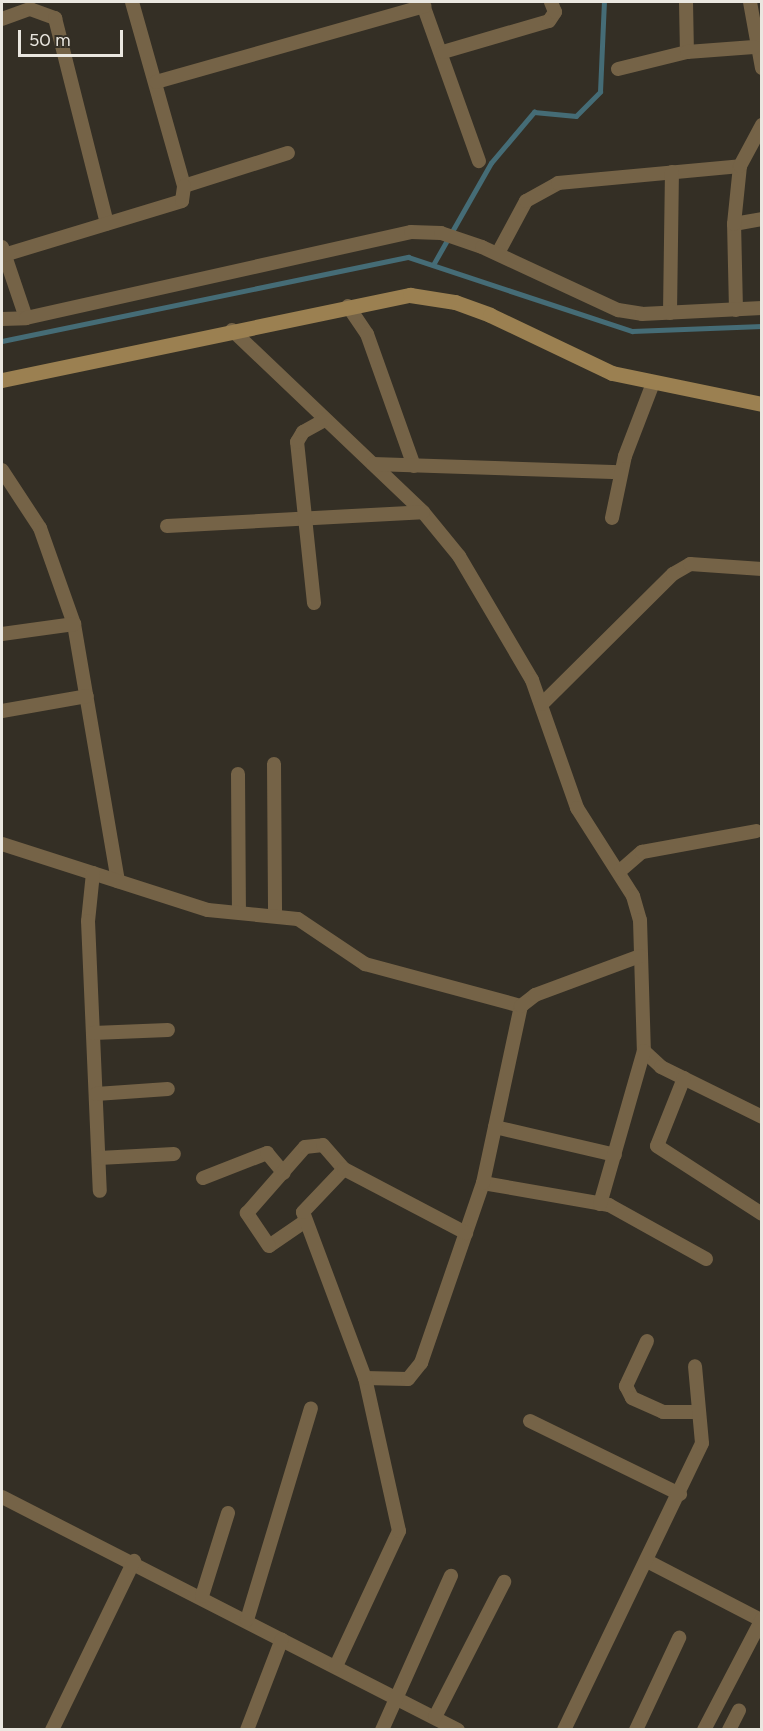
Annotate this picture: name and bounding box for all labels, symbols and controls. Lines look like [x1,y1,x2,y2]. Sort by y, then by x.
scale bar [21,18,126,56]
text: 50 m [29,29,71,51]

